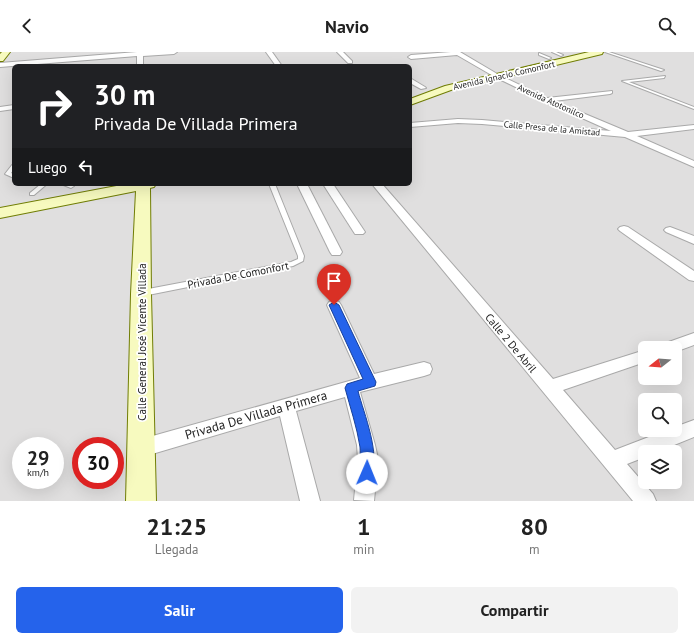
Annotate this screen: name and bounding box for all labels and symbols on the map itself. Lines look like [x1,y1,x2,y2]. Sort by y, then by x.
street label: Avenida Ignacio Comonfort [452,58,556,92]
street label: Avenida Atotonilco [516,81,586,121]
street label: Calle Presa de la Amistad [503,118,601,138]
street label: Privada De Comonfort [186,258,290,292]
street label: Calle General José Vicente Villada [135,263,149,421]
pin [317,264,351,305]
street label: Calle 2 De Abril [482,311,540,376]
north arrow [638,341,682,385]
street label: Privada De Villada Primera [183,387,329,443]
speed limit sign: 30 [72,437,124,489]
position arrow [346,452,388,494]

